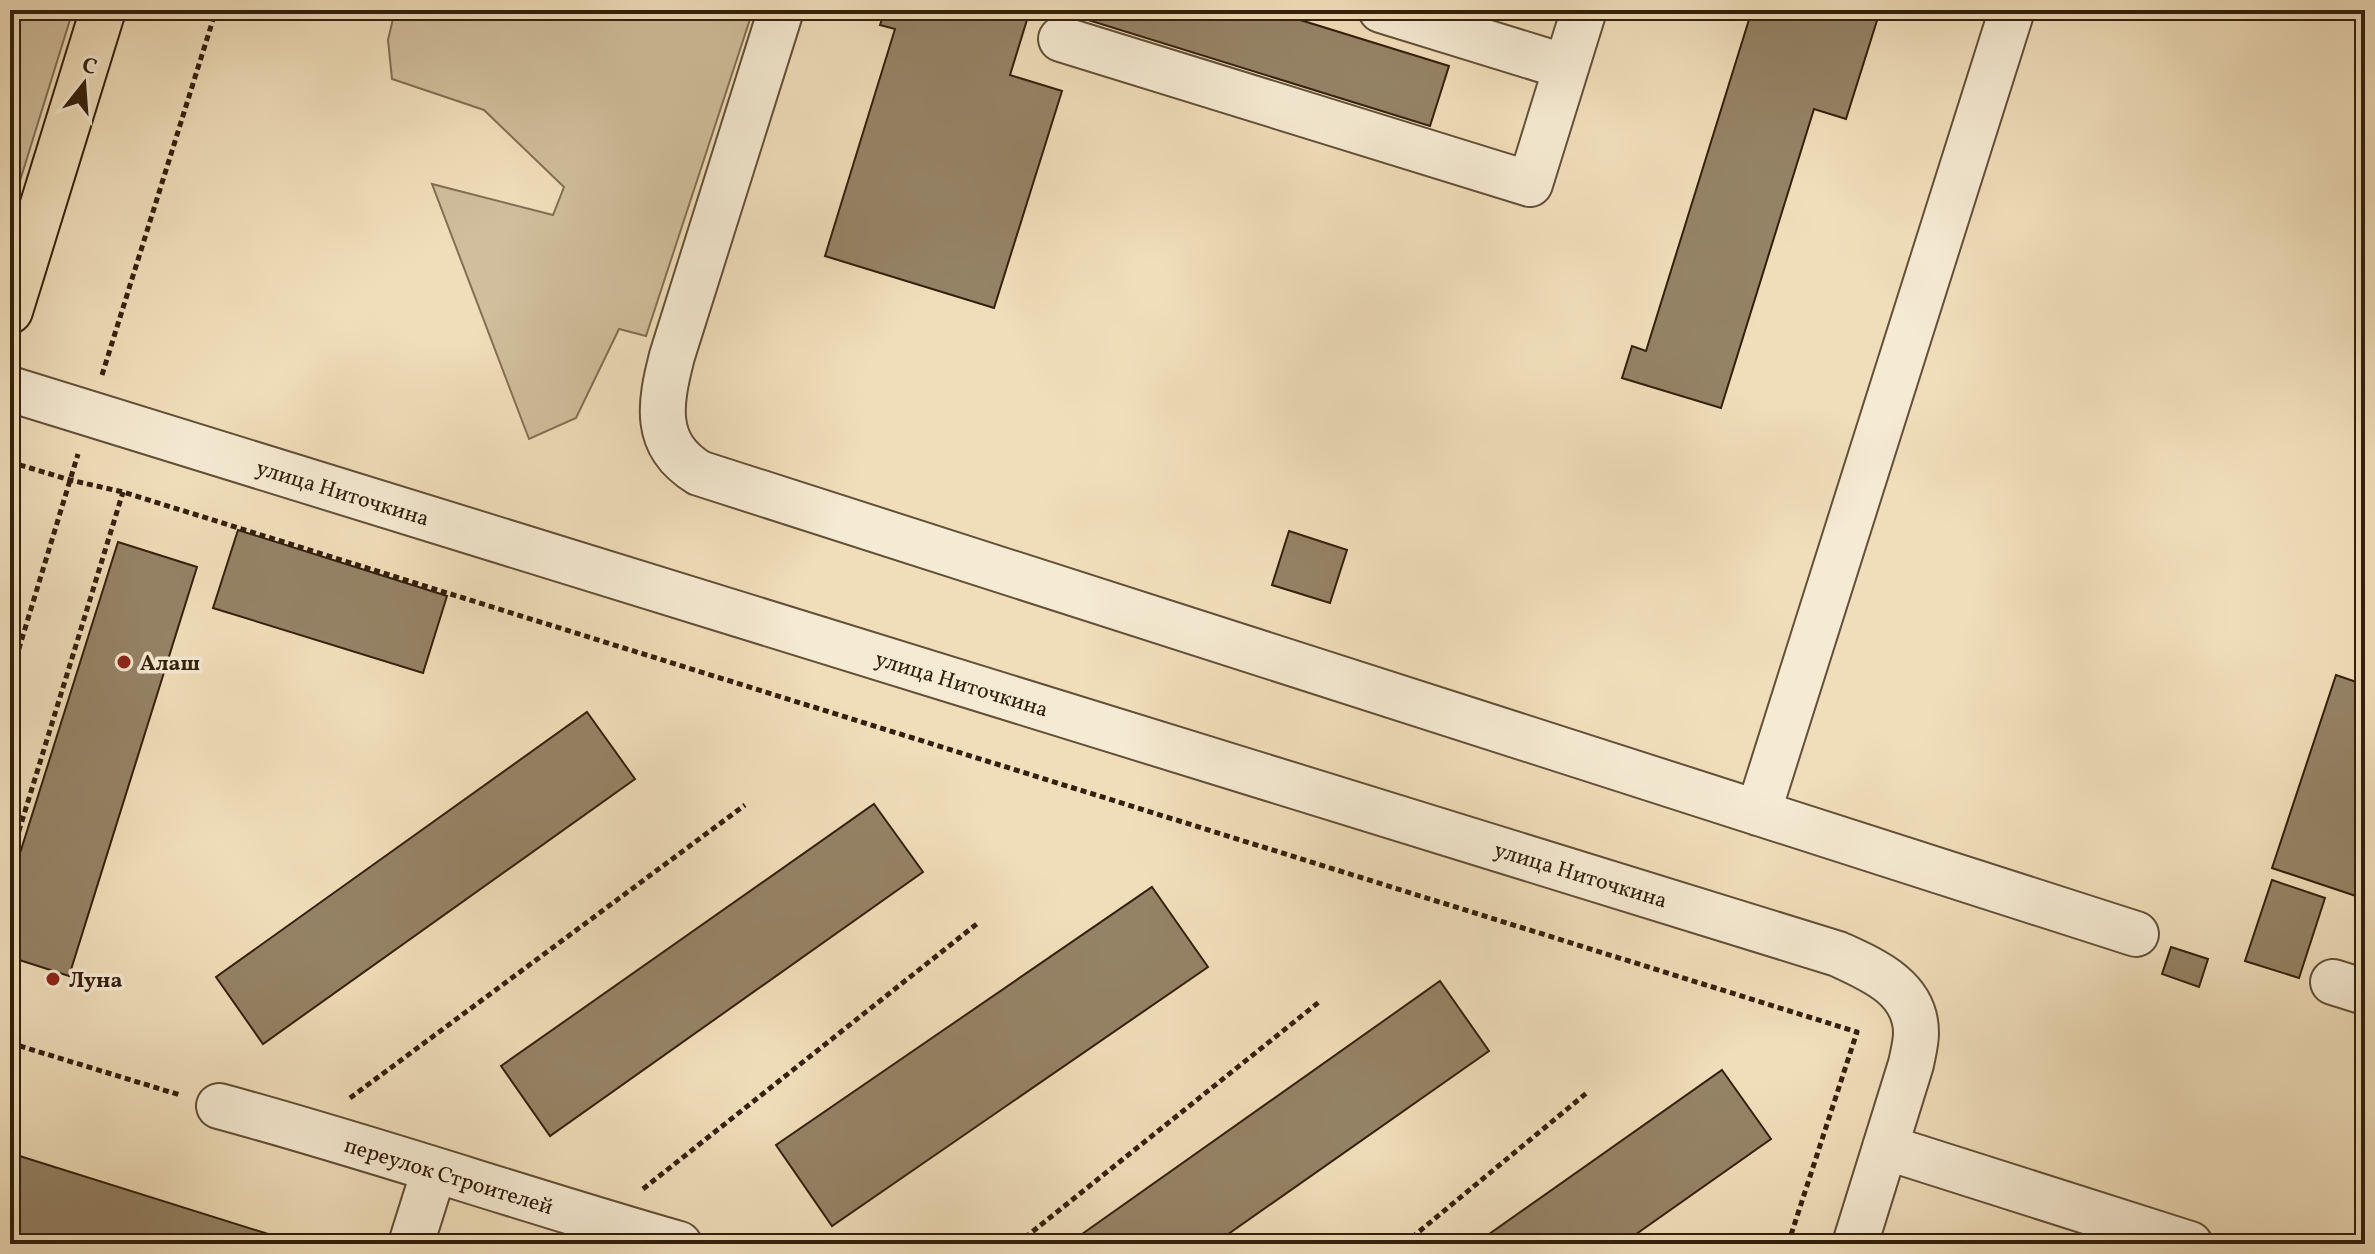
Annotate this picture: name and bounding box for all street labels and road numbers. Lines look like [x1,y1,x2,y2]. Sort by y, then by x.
street label: улица Ниточкина [252,453,433,535]
street label: улица Ниточкина [871,644,1052,726]
street label: улица Ниточкина [1490,835,1671,917]
street label: переулок Строителей [340,1131,556,1224]

